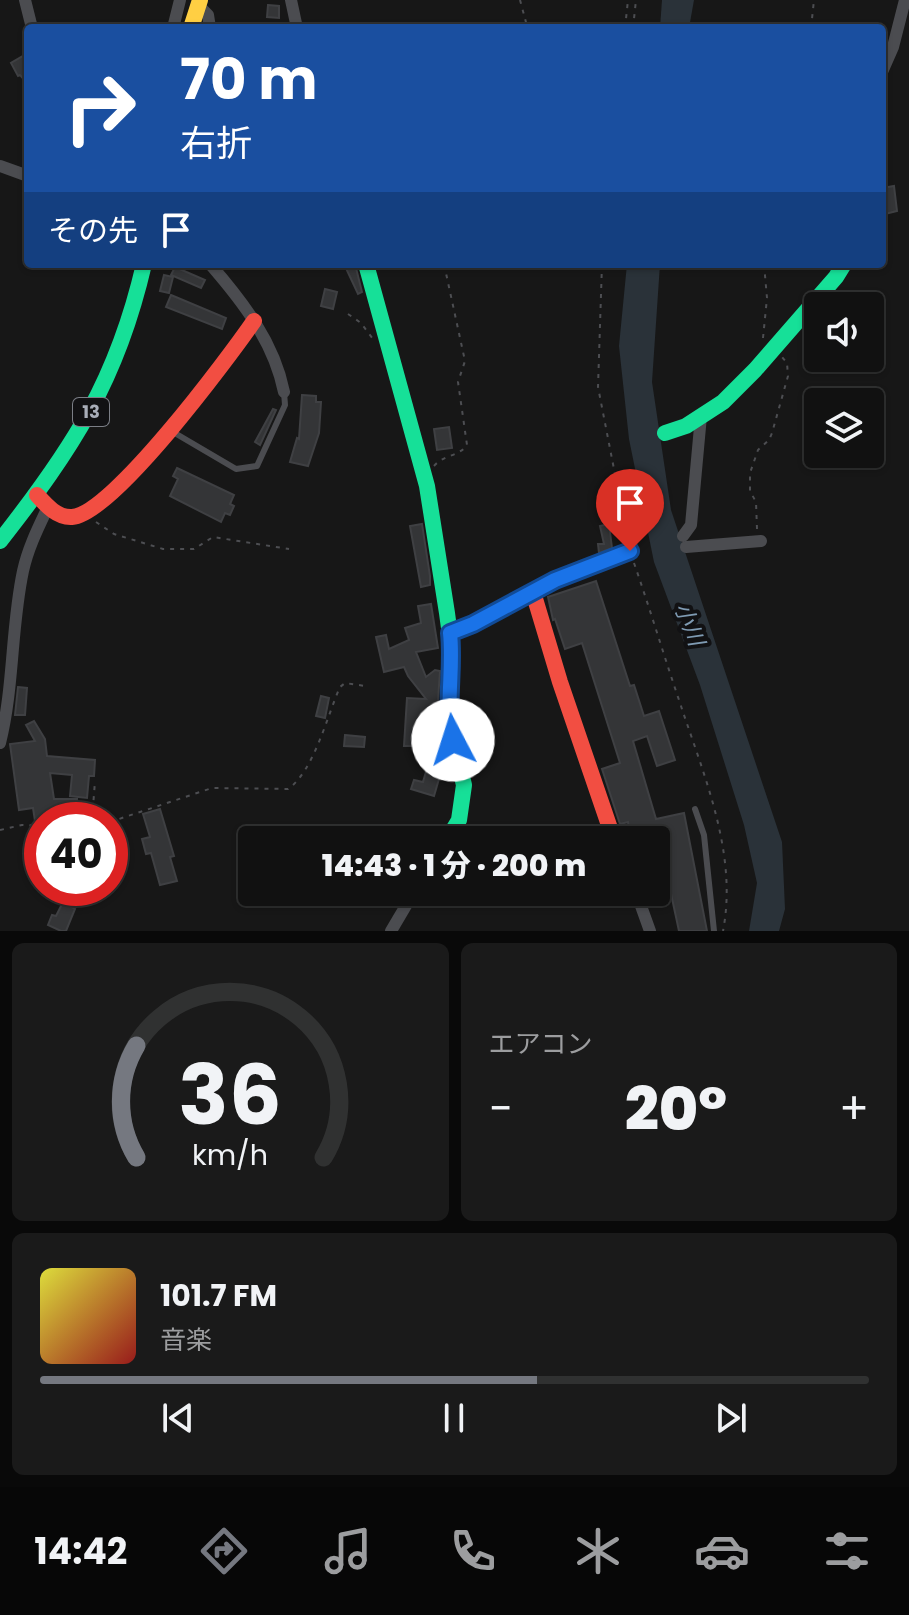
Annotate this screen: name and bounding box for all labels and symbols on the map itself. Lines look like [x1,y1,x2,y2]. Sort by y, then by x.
road number: 13 [73,398,109,426]
pin [596,469,664,551]
water label: 小川 [667,598,713,652]
position arrow [411,698,495,782]
speed limit sign: 40 [24,802,128,906]

